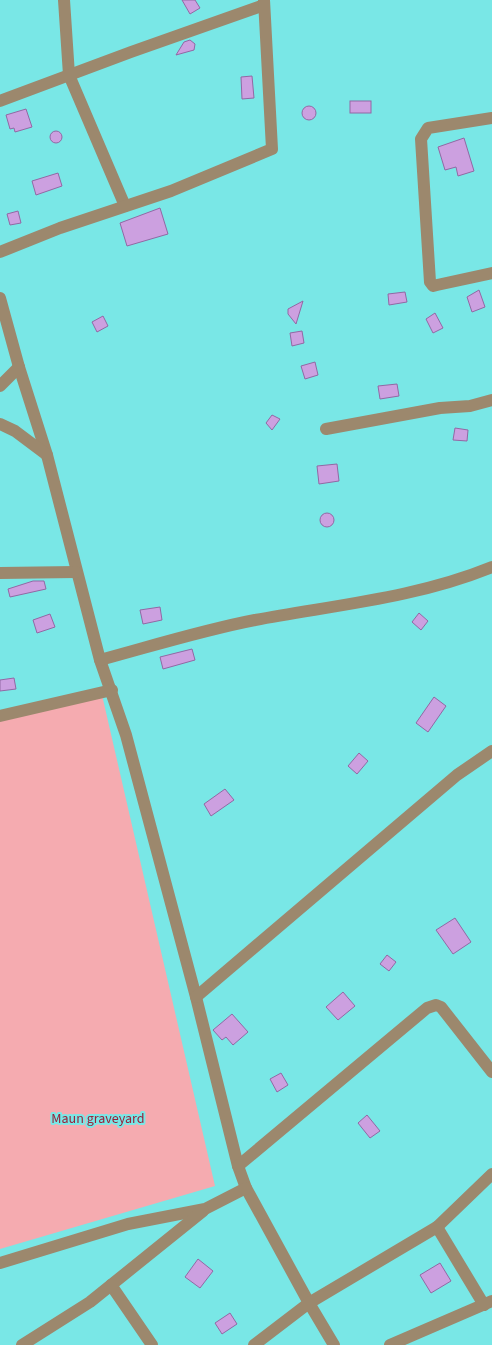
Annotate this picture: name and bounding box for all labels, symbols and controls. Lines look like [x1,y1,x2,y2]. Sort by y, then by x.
park label: Maun graveyard [51,1109,145,1129]

